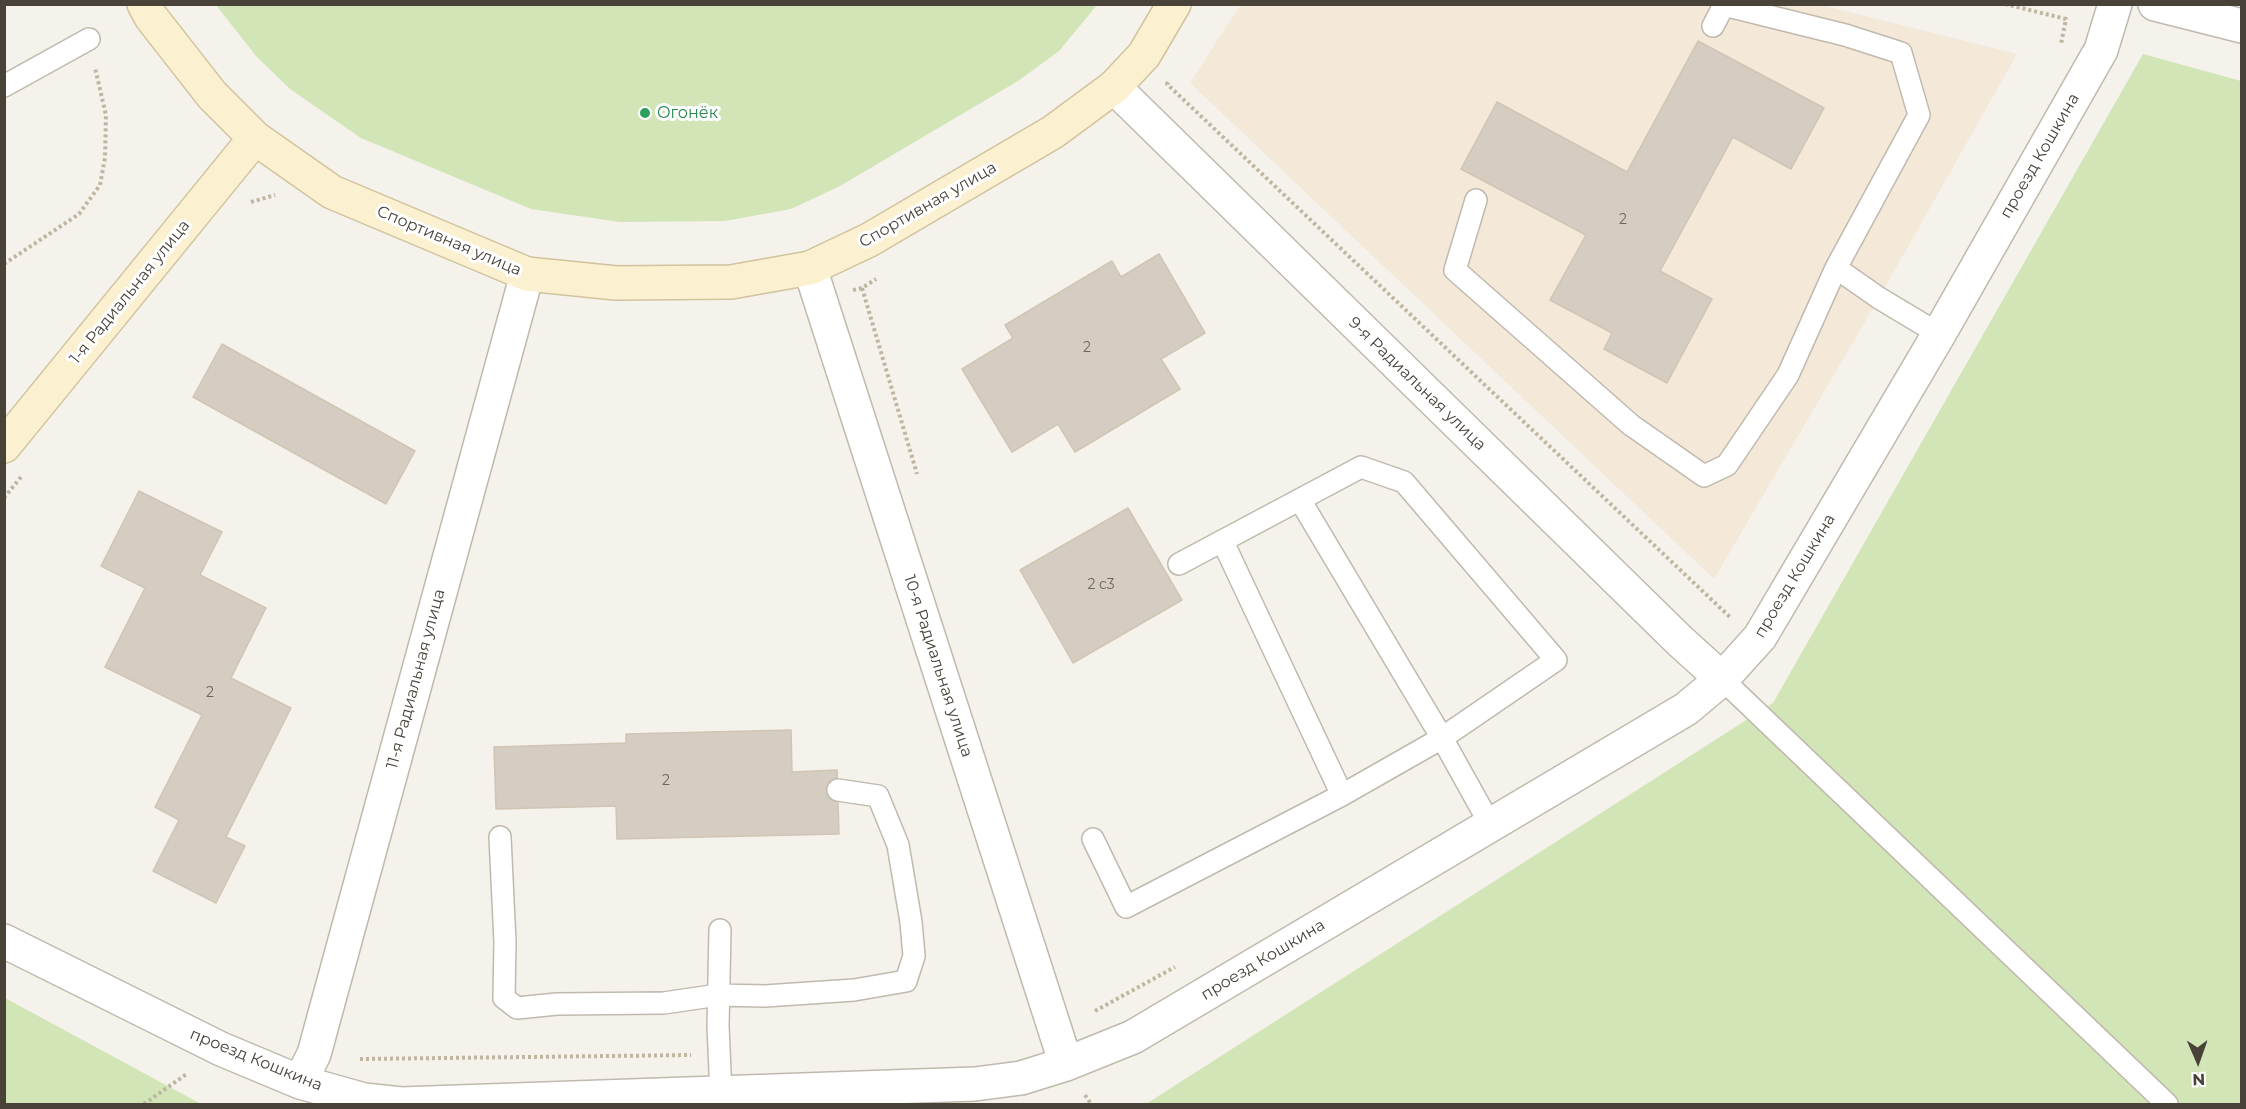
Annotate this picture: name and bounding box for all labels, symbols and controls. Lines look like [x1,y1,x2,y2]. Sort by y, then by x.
street label: проезд Кошкина [1996,90,2084,222]
place label: Огонёк [657,103,718,123]
marker: Огонёк [638,106,652,120]
street label: Спортивная улица [856,158,1000,252]
street label: Спортивная улица [374,202,524,280]
house number: 2 [1619,212,1627,228]
street label: 1-я Радиальная улица [66,216,194,368]
street label: 9-я Радиальная улица [1344,313,1490,455]
house number: 2 [1083,340,1091,356]
street label: проезд Кошкина [1750,511,1840,641]
street label: 10-я Радиальная улица [899,572,977,760]
house number: 2 с3 [1087,577,1115,593]
street label: 11-я Радиальная улица [383,587,449,771]
house number: 2 [206,685,214,701]
house number: 2 [662,773,670,789]
street label: проезд Кошкина [1198,915,1328,1005]
street label: проезд Кошкина [187,1025,325,1095]
north arrow [2168,1031,2228,1091]
text: N [2192,1070,2205,1089]

